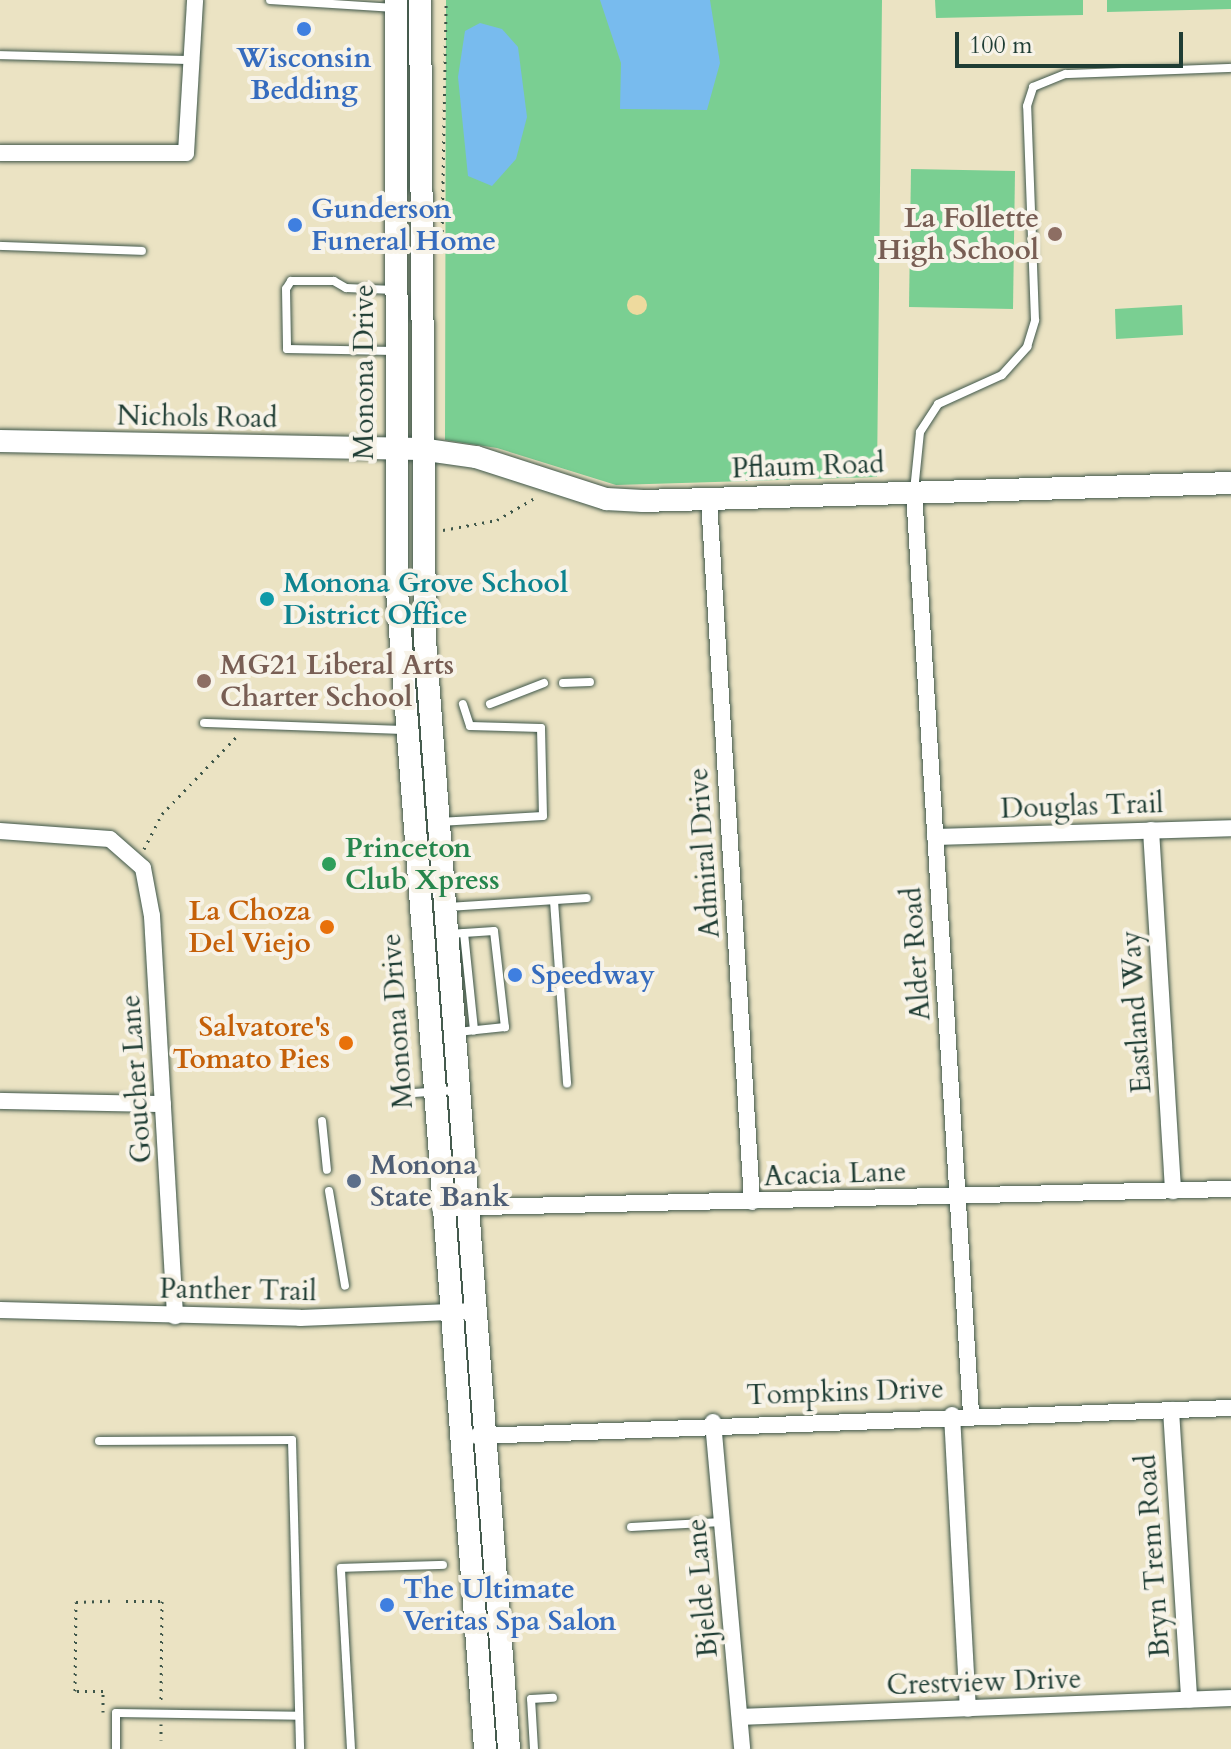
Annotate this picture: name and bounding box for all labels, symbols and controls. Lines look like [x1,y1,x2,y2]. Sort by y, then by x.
scale bar [959,16,1187,66]
marker: Wisconsin Bedding [295,20,313,38]
text: 100 m [969,29,1033,62]
place label: Wisconsin Bedding [237,41,371,107]
place label: Gunderson Funeral Home [311,192,496,258]
place label: La Follette High School [877,201,1039,267]
marker: Gunderson Funeral Home [286,216,304,234]
marker: La Follette High School [1046,225,1064,243]
street label: Monona Drive [347,284,381,460]
street label: Nichols Road [116,399,278,435]
street label: Pflaum Road [731,447,885,485]
place label: Monona Grove School District Office [283,566,568,632]
marker: Monona Grove School District Office [258,590,276,608]
place label: MG21 Liberal Arts Charter School [220,648,454,714]
marker: MG21 Liberal Arts Charter School [195,672,213,690]
street label: Admiral Drive [681,767,727,939]
street label: Douglas Trail [1000,786,1164,826]
place label: Princeton Club Xpress [345,831,500,897]
marker: Princeton Club Xpress [320,855,338,873]
street label: Alder Road [895,886,937,1022]
place label: La Choza Del Viejo [189,894,311,960]
marker: La Choza Del Viejo [318,918,336,936]
street label: Eastland Way [1114,930,1158,1094]
street label: Monona Drive [374,932,420,1110]
place label: Speedway [531,958,655,992]
marker: Speedway [506,966,524,984]
street label: Goucher Lane [113,994,159,1164]
place label: Salvatore's Tomato Pies [172,1010,330,1076]
marker: Salvatore's Tomato Pies [337,1034,355,1052]
place label: Monona State Bank [370,1148,509,1214]
street label: Acacia Lane [763,1155,907,1193]
marker: Monona State Bank [345,1172,363,1190]
street label: Panther Trail [159,1272,317,1308]
street label: Tompkins Drive [746,1372,944,1412]
street label: Bryn Trem Road [1129,1453,1177,1659]
street label: Bjelde Lane [679,1517,725,1659]
place label: The Ultimate Veritas Spa Salon [403,1572,616,1638]
marker: The Ultimate Veritas Spa Salon [378,1596,396,1614]
street label: Crestview Drive [886,1662,1082,1702]

